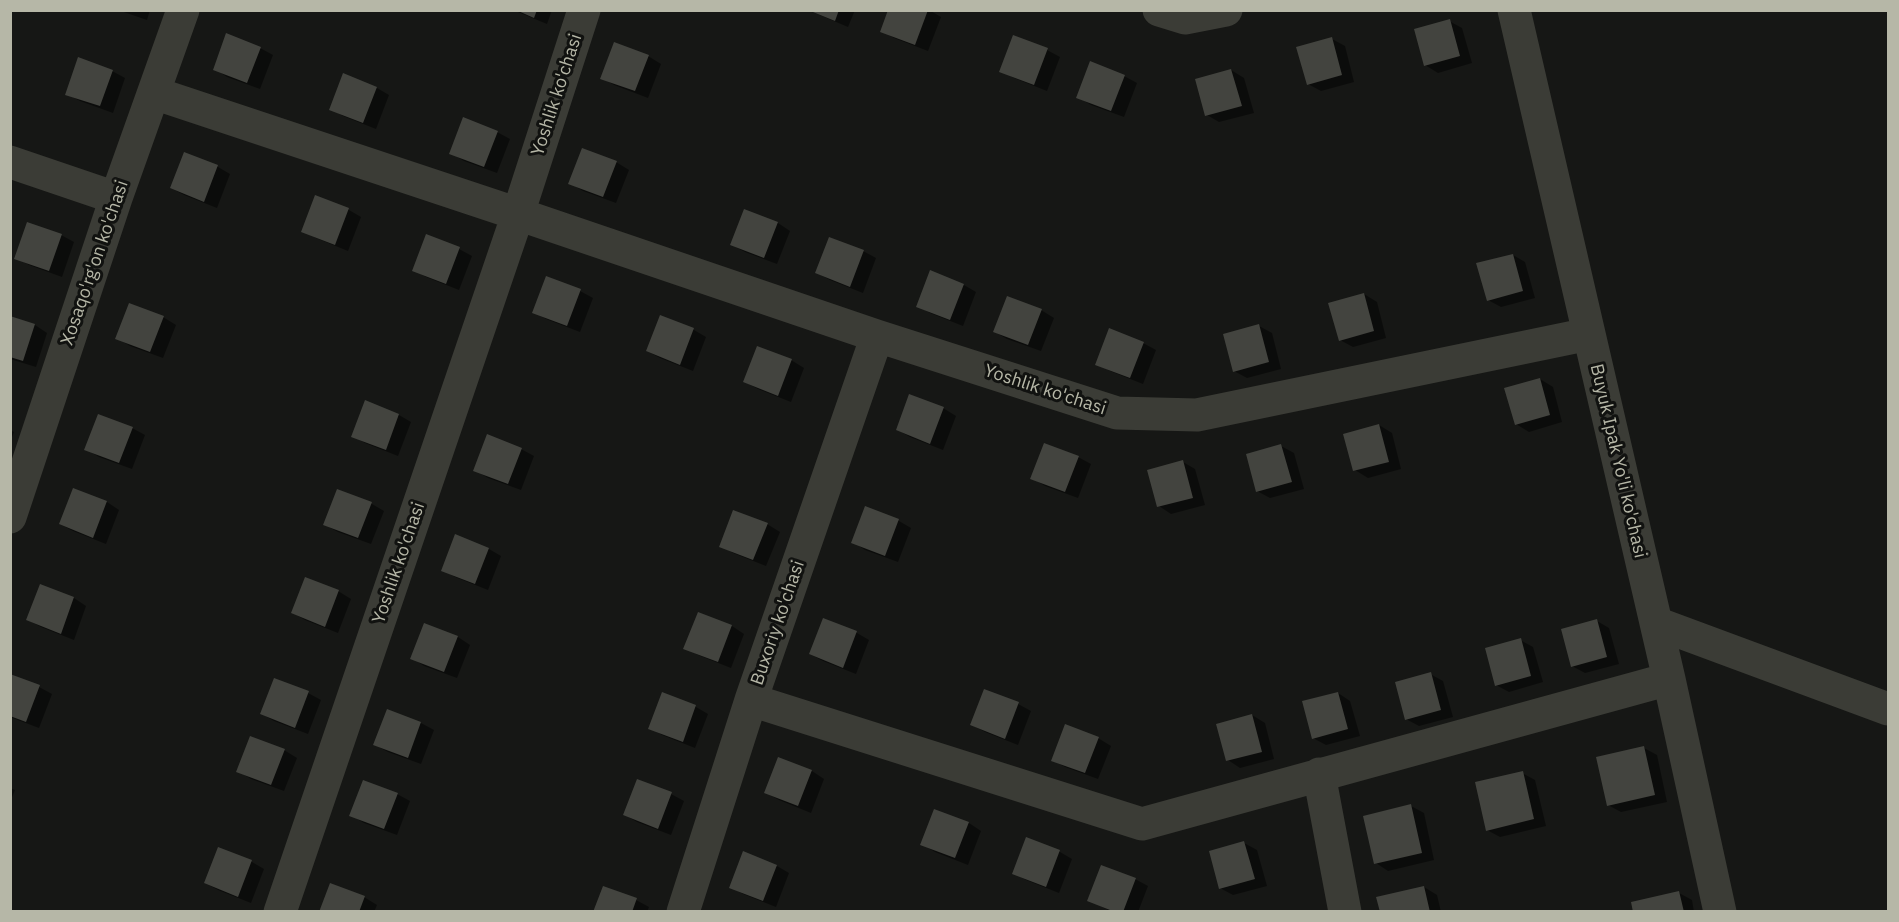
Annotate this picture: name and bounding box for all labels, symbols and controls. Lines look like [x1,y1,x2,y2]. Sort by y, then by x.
street label: Yoshlik ko'chasi [527,31,587,159]
street label: Xosaqo'rg'on ko'chasi [57,178,133,348]
street label: Yoshlik ko'chasi [981,360,1109,420]
street label: Buyuk Ipak Yo'li ko'chasi [1585,362,1651,560]
street label: Yoshlik ko'chasi [368,499,430,627]
street label: Buxoriy ko'chasi [747,558,809,688]

